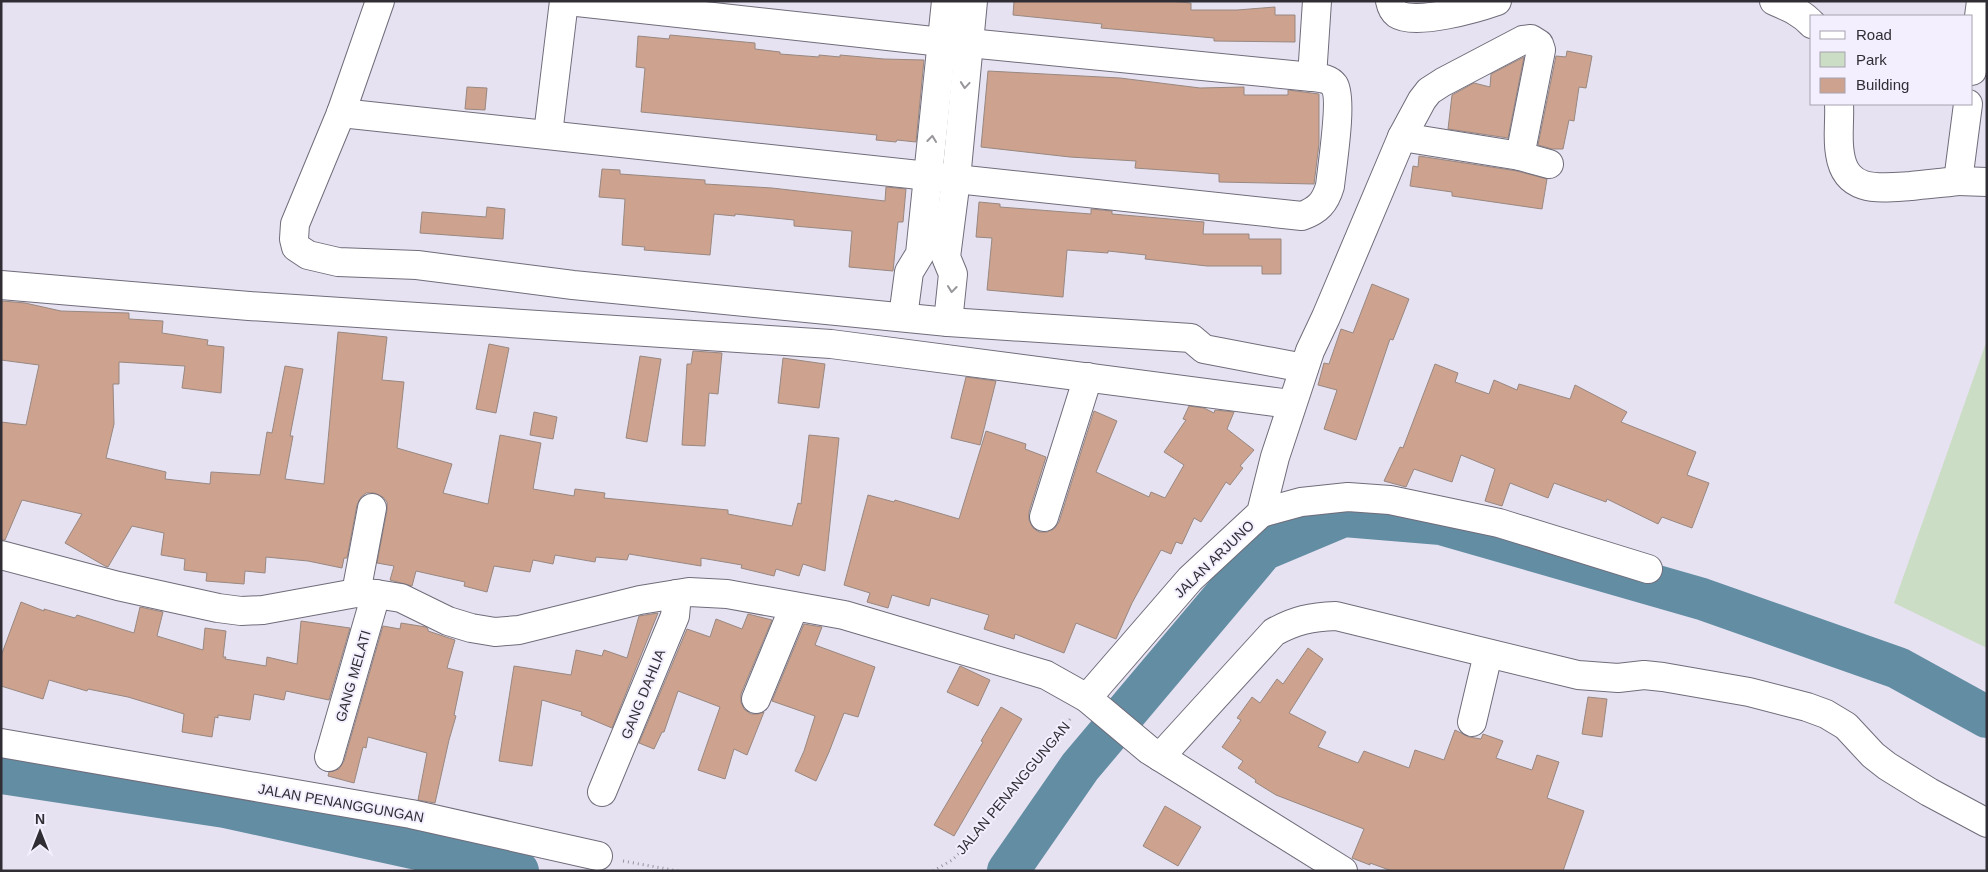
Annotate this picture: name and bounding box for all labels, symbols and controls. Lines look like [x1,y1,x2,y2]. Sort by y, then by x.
legend [1810,15,1973,105]
text: Road [1856,26,1892,43]
text: Park [1856,51,1887,68]
text: Building [1856,76,1909,93]
one-way arrow [959,81,970,89]
one-way arrow [926,135,937,143]
one-way arrow [947,285,958,293]
street label: JALAN ARJUNO [1171,517,1257,601]
street label: GANG MELATI [332,628,374,724]
street label: GANG DAHLIA [618,646,669,741]
street label: JALAN PENANGGUNGAN [953,718,1073,858]
street label: JALAN PENANGGUNGAN [257,781,425,825]
north arrow [15,807,65,857]
text: N [35,811,45,827]

